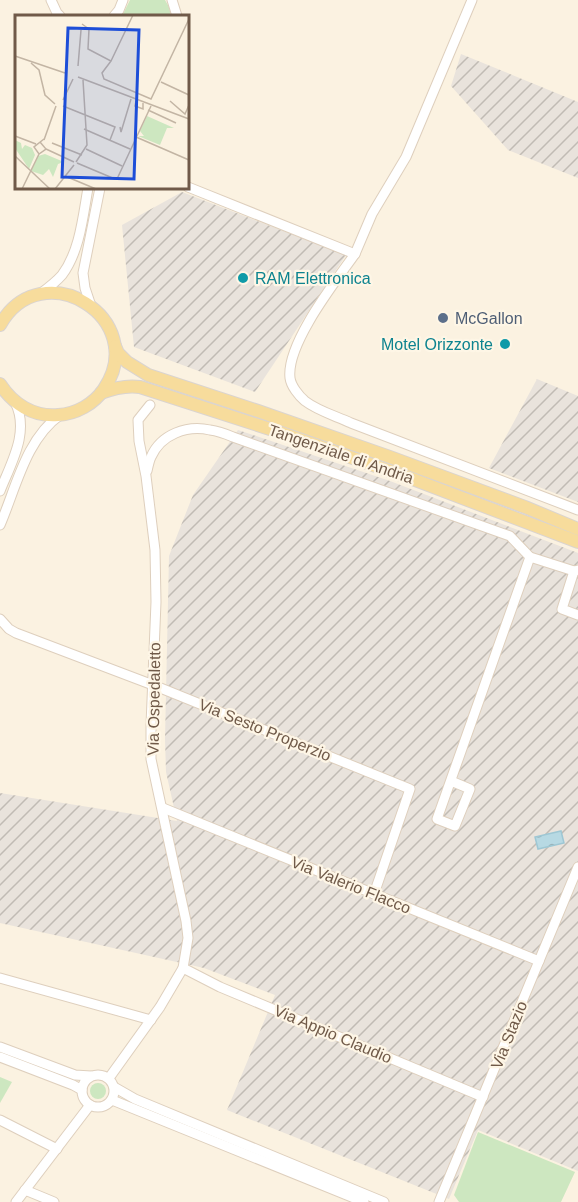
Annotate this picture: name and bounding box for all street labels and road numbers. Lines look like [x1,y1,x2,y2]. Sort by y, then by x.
street label: Tangenziale di Andria [266,421,416,487]
street label: Via Ospedaletto [145,642,163,756]
street label: Via Sesto Properzio [196,696,334,764]
street label: Via Valerio Flacco [289,853,413,917]
street label: Via Stazio [488,998,530,1071]
street label: Via Appio Claudio [272,1002,394,1066]

